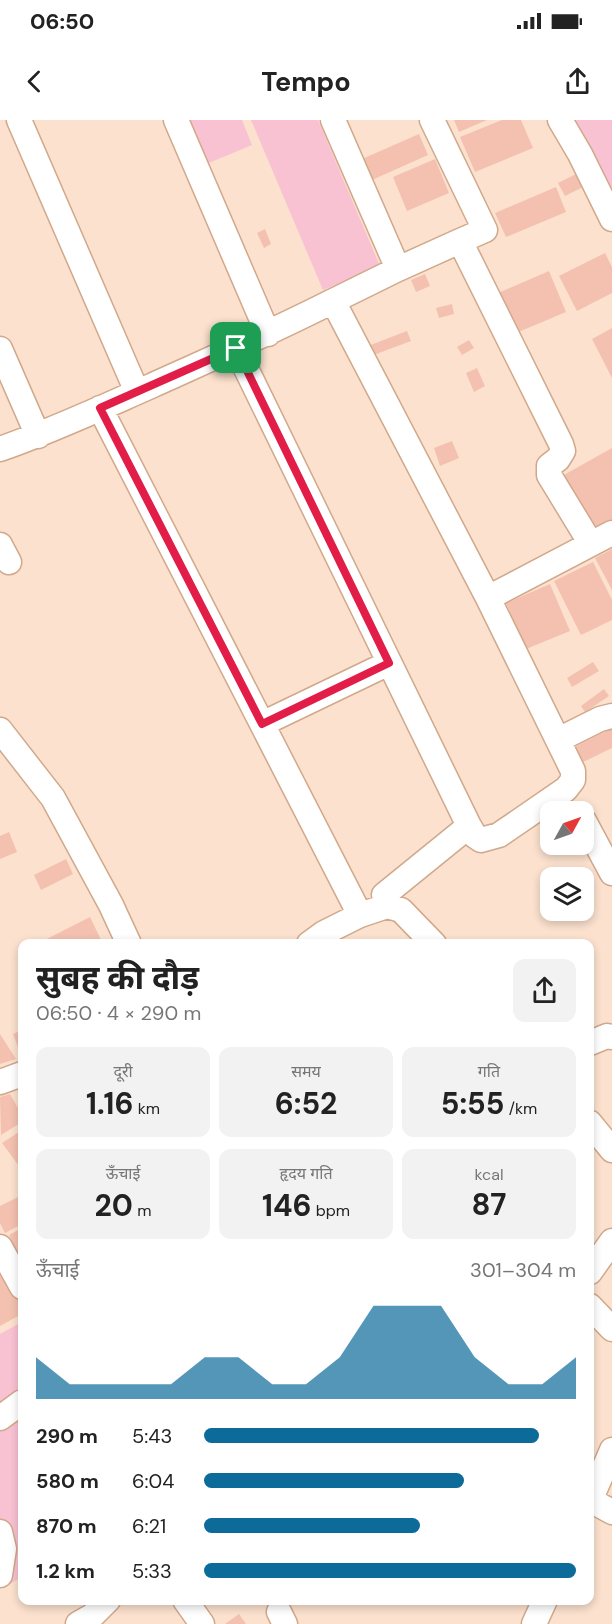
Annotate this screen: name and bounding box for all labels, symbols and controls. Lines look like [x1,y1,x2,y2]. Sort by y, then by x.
text: 06:50 [30,7,94,36]
text: Tempo [261,64,351,99]
icon: back [18,65,51,98]
icon: share [561,65,594,98]
pin [210,322,261,373]
icon: arrive [219,331,252,364]
north arrow [540,801,594,855]
map controls [540,801,594,921]
button: layers [540,867,594,921]
text: सुबह की दौड़ [36,956,199,999]
button: share [513,959,576,1022]
text: 06:50 · 4 × 290 m [36,1000,201,1026]
text: दूरी [113,1061,133,1082]
text: समय [291,1061,321,1082]
text: गति [478,1061,500,1082]
text: 1.16 [86,1084,133,1123]
text: 6:52 [275,1084,337,1123]
text: 5:55 [441,1084,504,1123]
text: km [133,1098,160,1119]
text: /km [504,1098,537,1119]
text: ऊँचाई [106,1163,140,1184]
text: हृदय गति [279,1163,333,1184]
text: kcal [475,1164,503,1185]
text: 87 [472,1185,506,1224]
text: 20 [95,1186,133,1225]
text: 146 [262,1186,311,1225]
text: m [133,1200,151,1221]
text: bpm [311,1200,350,1221]
text: ऊँचाई [36,1257,79,1283]
text: 301–304 m [470,1257,576,1283]
text: 290 m [36,1423,98,1449]
text: 5:43 [132,1423,172,1449]
text: 580 m [36,1468,99,1494]
text: 6:04 [132,1468,174,1494]
text: 870 m [36,1513,97,1539]
text: 6:21 [132,1513,166,1539]
text: 1.2 km [36,1558,95,1584]
text: 5:33 [132,1558,172,1584]

